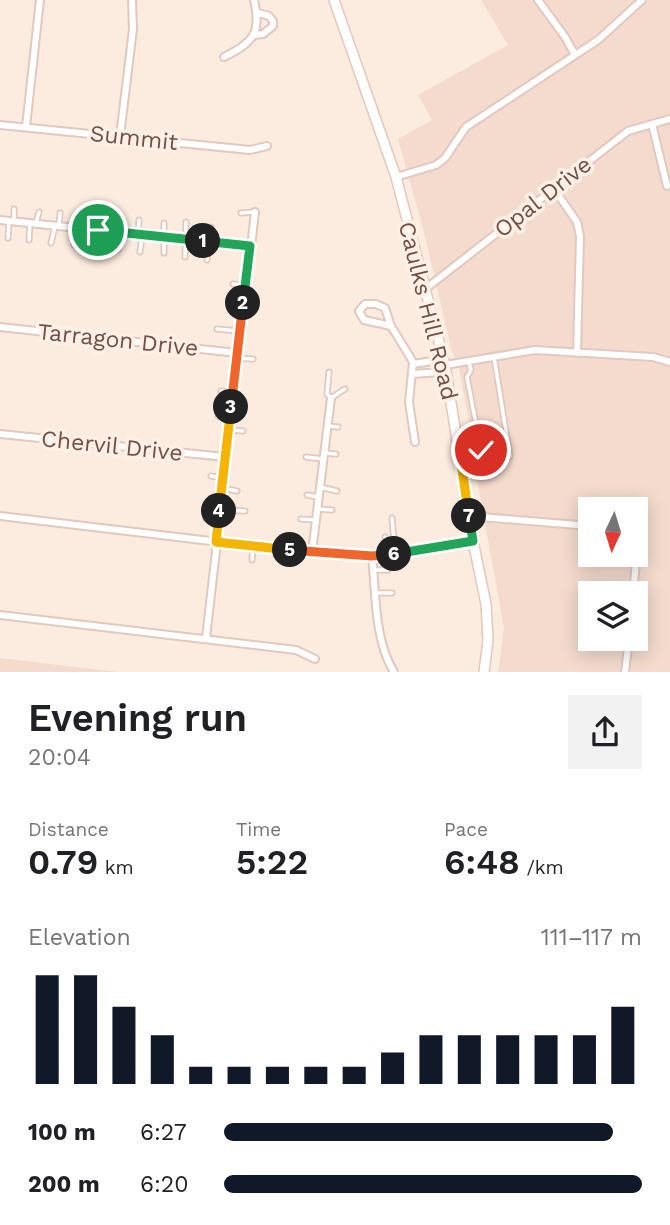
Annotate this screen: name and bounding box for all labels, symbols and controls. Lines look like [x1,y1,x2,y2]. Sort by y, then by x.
street label: Summit [89,120,180,156]
street label: Opal Drive [489,151,597,243]
pin [68,200,128,260]
icon: arrive [79,211,117,249]
street label: Caulks Hill Road [393,219,463,403]
pin: 1 [186,224,220,258]
text: 1 [198,229,207,252]
pin: 2 [226,286,260,320]
text: 2 [237,291,248,314]
street label: Tarragon Drive [36,318,200,362]
pin: 3 [214,390,248,424]
text: 3 [225,395,236,418]
pin [451,420,511,480]
street label: Chervil Drive [40,425,184,467]
icon: check [462,431,500,469]
pin: 4 [202,494,236,528]
north arrow [578,497,648,567]
map controls [578,497,648,651]
pin: 7 [452,498,486,534]
text: 4 [212,499,225,522]
text: 7 [463,504,474,527]
pin: 5 [272,532,308,568]
pin: 6 [376,536,412,572]
text: 5 [284,538,295,561]
text: 6 [388,542,399,565]
button: layers [578,581,648,651]
button: share [568,695,642,769]
text: Evening run [28,696,247,740]
text: 20:04 [28,744,91,771]
text: Distance [28,818,109,841]
text: Time [236,818,281,841]
text: Pace [444,818,488,841]
text: 0.79 [28,841,98,883]
text: 5:22 [236,841,308,883]
text: 6:48 [444,841,520,883]
text: km [98,856,134,879]
text: /km [520,856,564,879]
text: Elevation [28,924,131,951]
text: 111–117 m [541,924,642,951]
text: 100 m [28,1119,96,1146]
text: 6:27 [140,1119,187,1146]
text: 200 m [28,1171,100,1198]
text: 6:20 [140,1171,189,1198]

